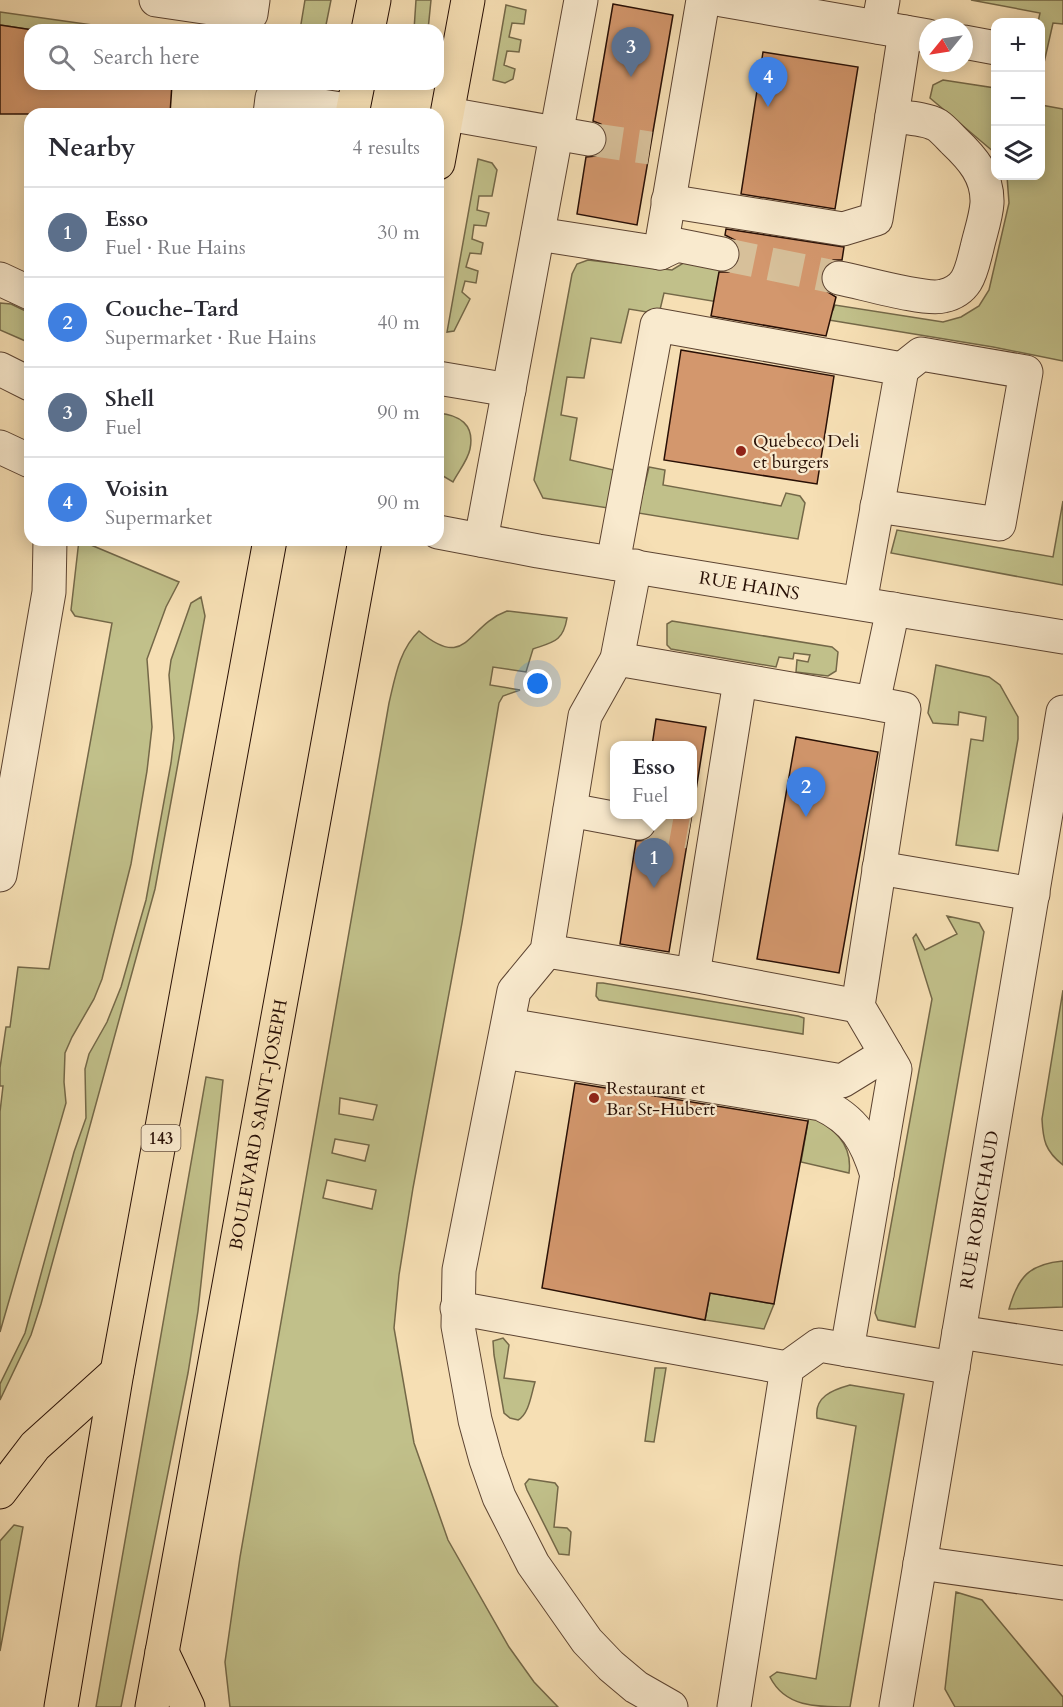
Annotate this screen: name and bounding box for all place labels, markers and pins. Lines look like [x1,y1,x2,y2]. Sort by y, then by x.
pin: 3 [612,28,650,77]
pin: 4 [748,57,788,107]
place label: Quebeco Deli et burgers [753,429,860,475]
marker: Quebeco Deli et burgers [734,444,748,458]
pin: 2 [786,768,826,817]
pin: 1 [634,838,674,888]
place label: Restaurant et Bar St-Hubert [606,1076,715,1122]
marker: Restaurant et Bar St-Hubert [587,1091,601,1105]

